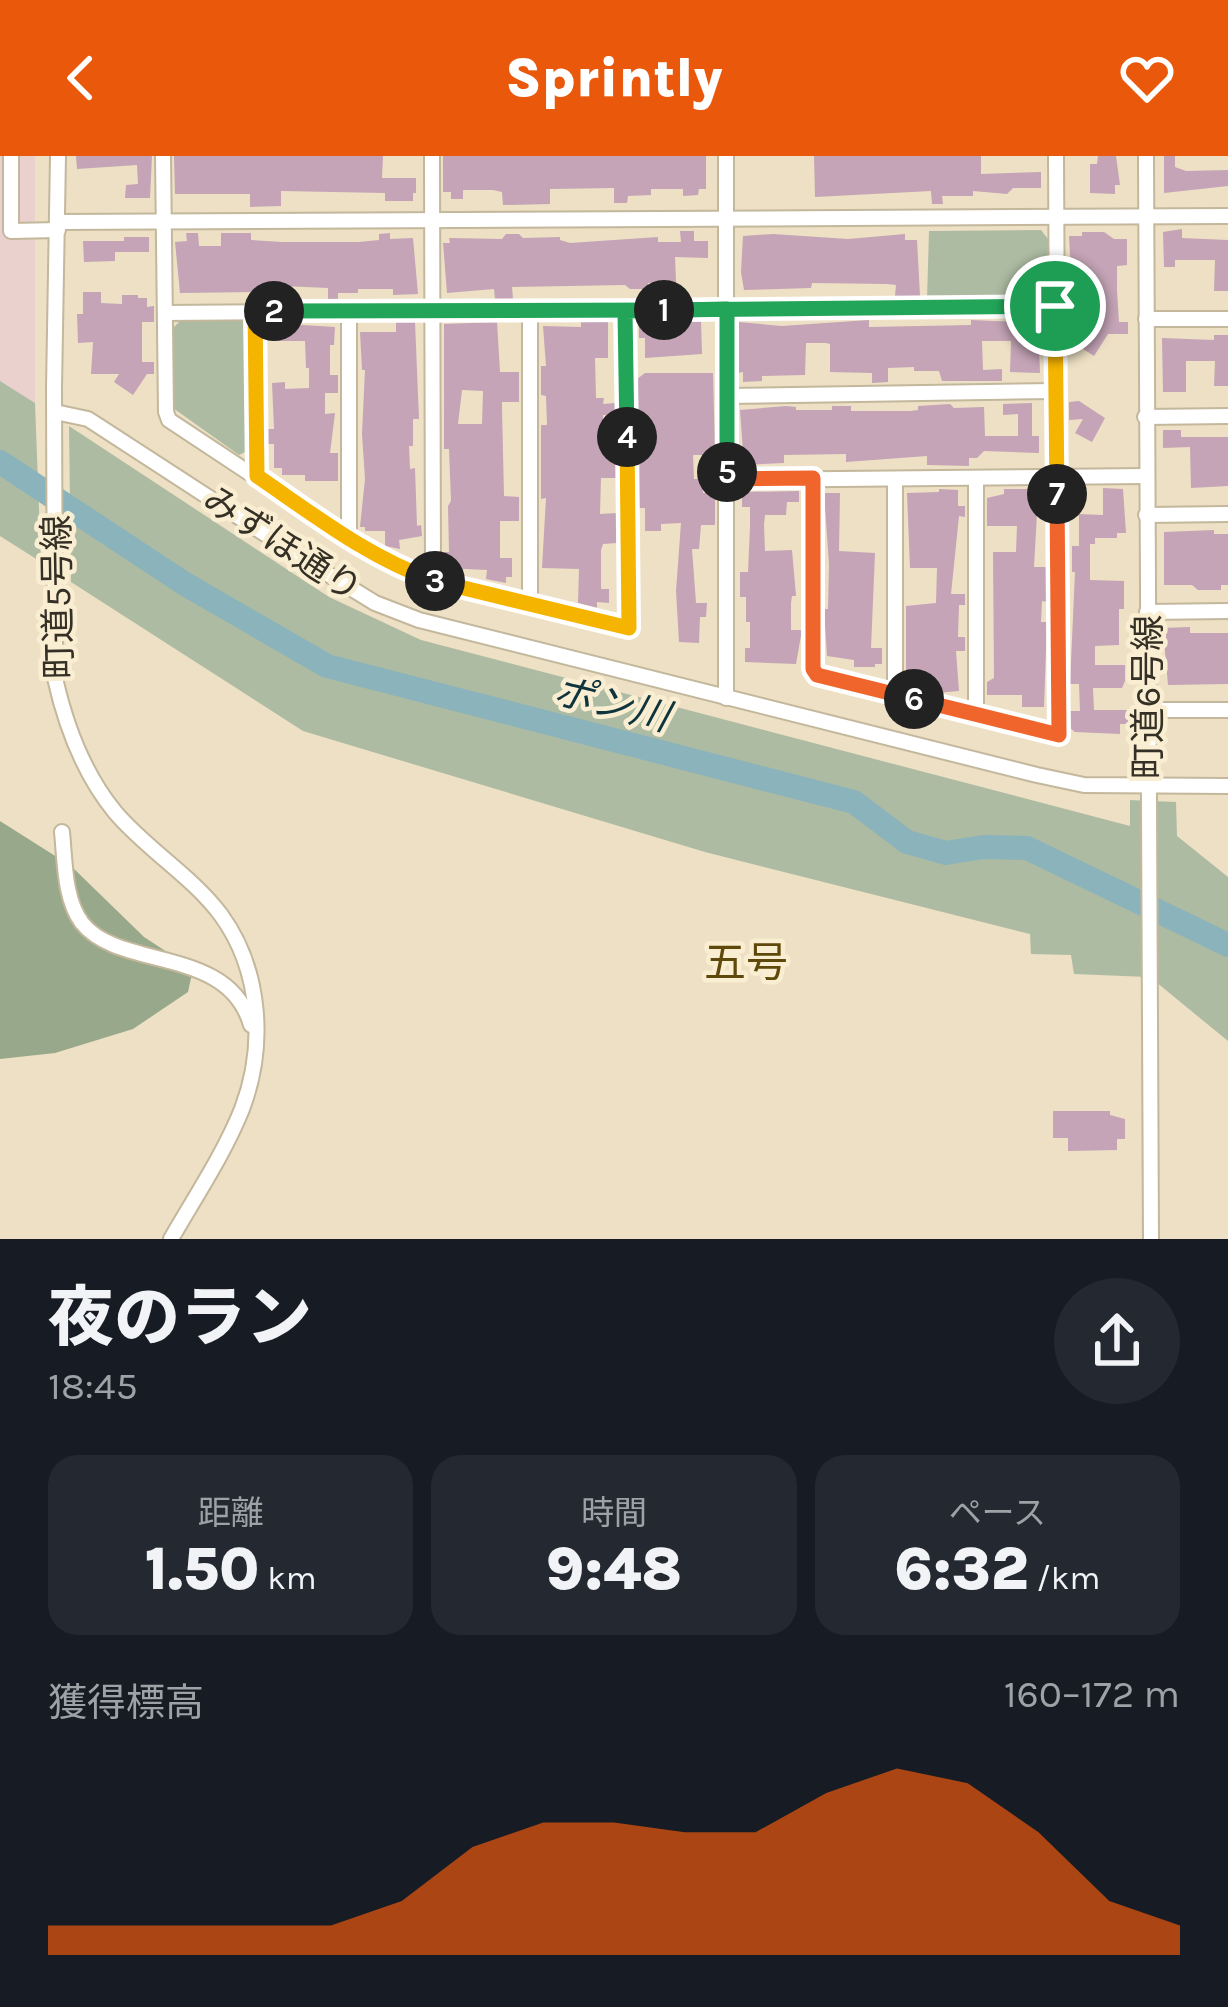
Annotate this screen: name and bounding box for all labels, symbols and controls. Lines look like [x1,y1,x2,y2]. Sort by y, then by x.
icon: back [48,45,114,111]
icon: heart [1114,45,1180,111]
text: Sprintly [505,46,723,110]
pin [1004,255,1106,357]
icon: arrive [1022,273,1088,339]
pin: 1 [634,280,694,340]
pin: 2 [244,281,304,341]
text: 1 [658,291,670,329]
text: 2 [264,292,284,330]
pin: 4 [597,407,657,467]
text: 4 [617,418,637,456]
pin: 5 [697,442,757,502]
text: 5 [717,453,737,491]
pin: 7 [1027,464,1087,524]
text: 7 [1049,475,1065,513]
street label: みずほ通り [196,477,369,610]
street label: 町道5号線 [36,514,80,680]
pin: 3 [405,551,465,611]
text: 3 [425,562,445,600]
street label: 町道6号線 [1127,615,1169,779]
water label: ポン川 [549,667,678,741]
pin: 6 [884,669,944,729]
text: 6 [904,680,924,718]
district label: 五号 [704,938,788,988]
button: share [1054,1278,1180,1404]
text: 夜のラン [48,1279,312,1357]
text: 18:45 [48,1363,138,1409]
text: 距離 [198,1494,264,1532]
text: 時間 [581,1494,647,1532]
text: ペース [949,1494,1046,1532]
text: 1.50 [145,1534,259,1604]
text: 9:48 [546,1534,682,1604]
text: 6:32 [894,1534,1029,1604]
text: km [259,1559,317,1597]
text: /km [1029,1559,1100,1597]
text: 160–172 m [1004,1671,1180,1717]
text: 獲得標高 [48,1680,204,1726]

